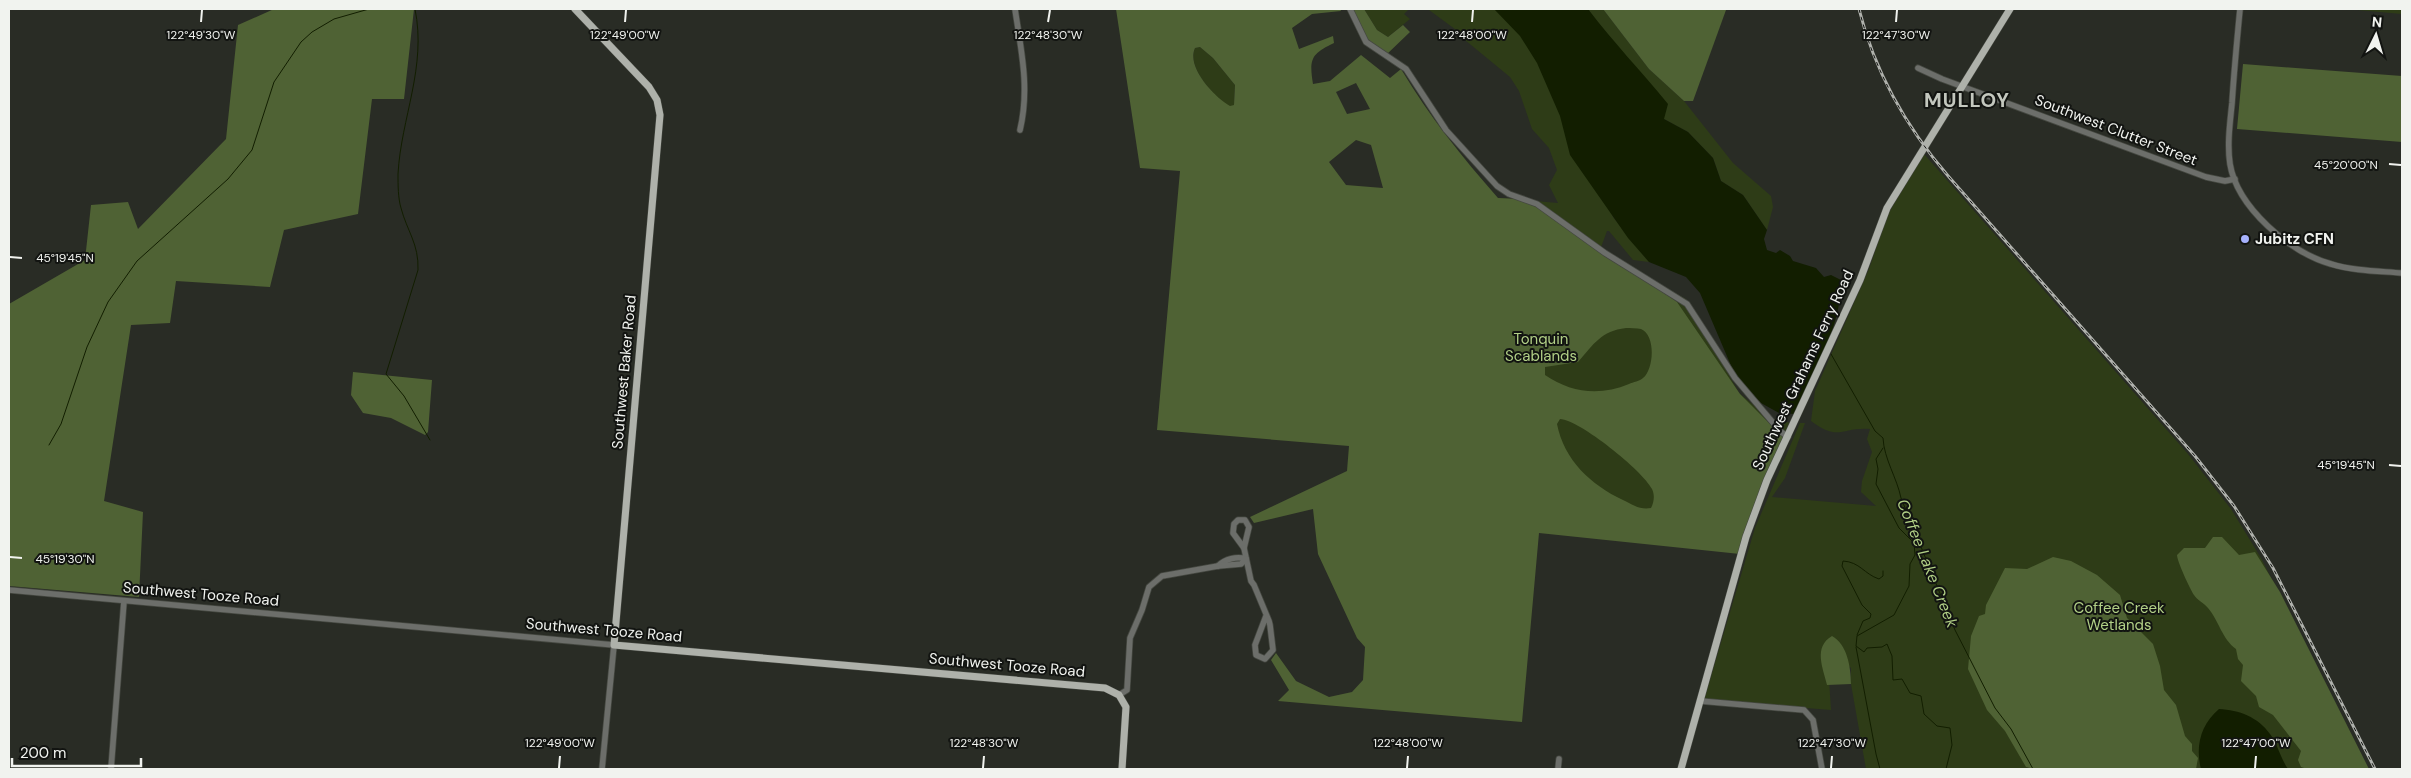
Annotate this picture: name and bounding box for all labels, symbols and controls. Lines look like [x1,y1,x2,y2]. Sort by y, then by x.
north arrow [2351,10,2401,60]
text: N [2371,13,2383,31]
text: 122°49'30"W [167,27,236,43]
text: 122°49'00"W [590,27,660,43]
text: 122°48'30"W [1014,27,1083,43]
text: 122°48'00"W [1437,27,1507,43]
text: 122°47'30"W [1862,27,1930,43]
district label: MULLOY [1924,87,2010,113]
street label: Southwest Clutter Street [2032,90,2200,170]
text: 45°20'00"N [2314,157,2378,173]
place label: Jubitz CFN [2255,229,2334,249]
marker: Jubitz CFN [2239,233,2251,245]
text: 45°19'45"N [36,250,94,266]
street label: Southwest Grahams Ferry Road [1748,267,1858,473]
street label: Southwest Baker Road [607,294,641,450]
park label: Tonquin Scablands [1505,329,1577,366]
text: 45°19'45"N [2317,457,2375,473]
water label: Coffee Lake Creek [1892,496,1963,631]
text: 45°19'30"N [36,551,95,567]
street label: Southwest Tooze Road [122,577,280,611]
park label: Coffee Creek Wetlands [2073,598,2165,635]
street label: Southwest Tooze Road [525,613,683,647]
street label: Southwest Tooze Road [928,648,1086,682]
text: 122°49'00"W [525,735,595,751]
text: 122°48'30"W [950,735,1019,751]
text: 122°48'00"W [1373,735,1443,751]
text: 122°47'30"W [1798,735,1866,751]
text: 122°47'00"W [2221,735,2291,751]
scale bar [12,736,141,768]
text: 200 m [20,743,66,763]

